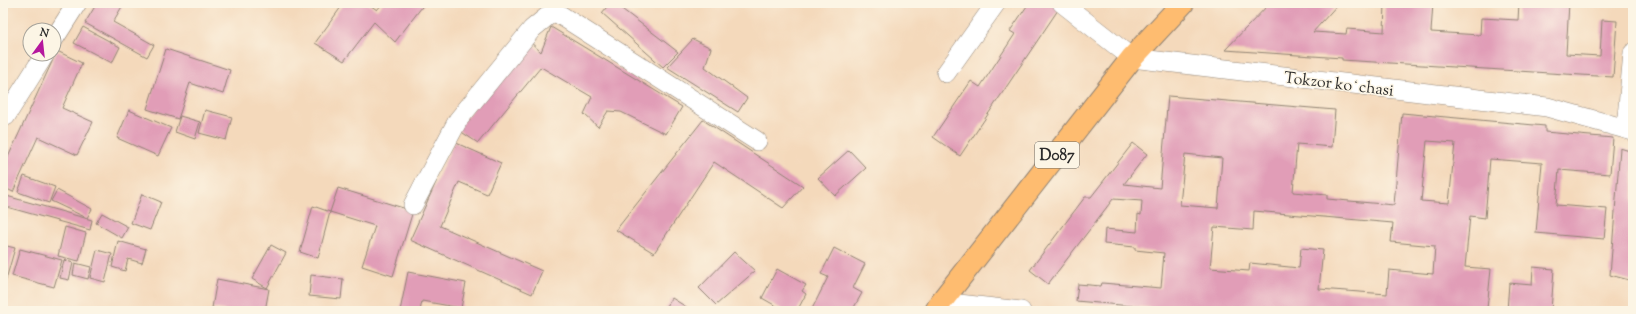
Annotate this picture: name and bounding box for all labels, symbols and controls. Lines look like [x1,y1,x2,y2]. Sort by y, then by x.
north arrow [22,22,62,62]
text: N [37,24,51,42]
street label: Tokzor koʻchasi [1283,67,1395,104]
road number: D087 [1035,142,1079,168]

